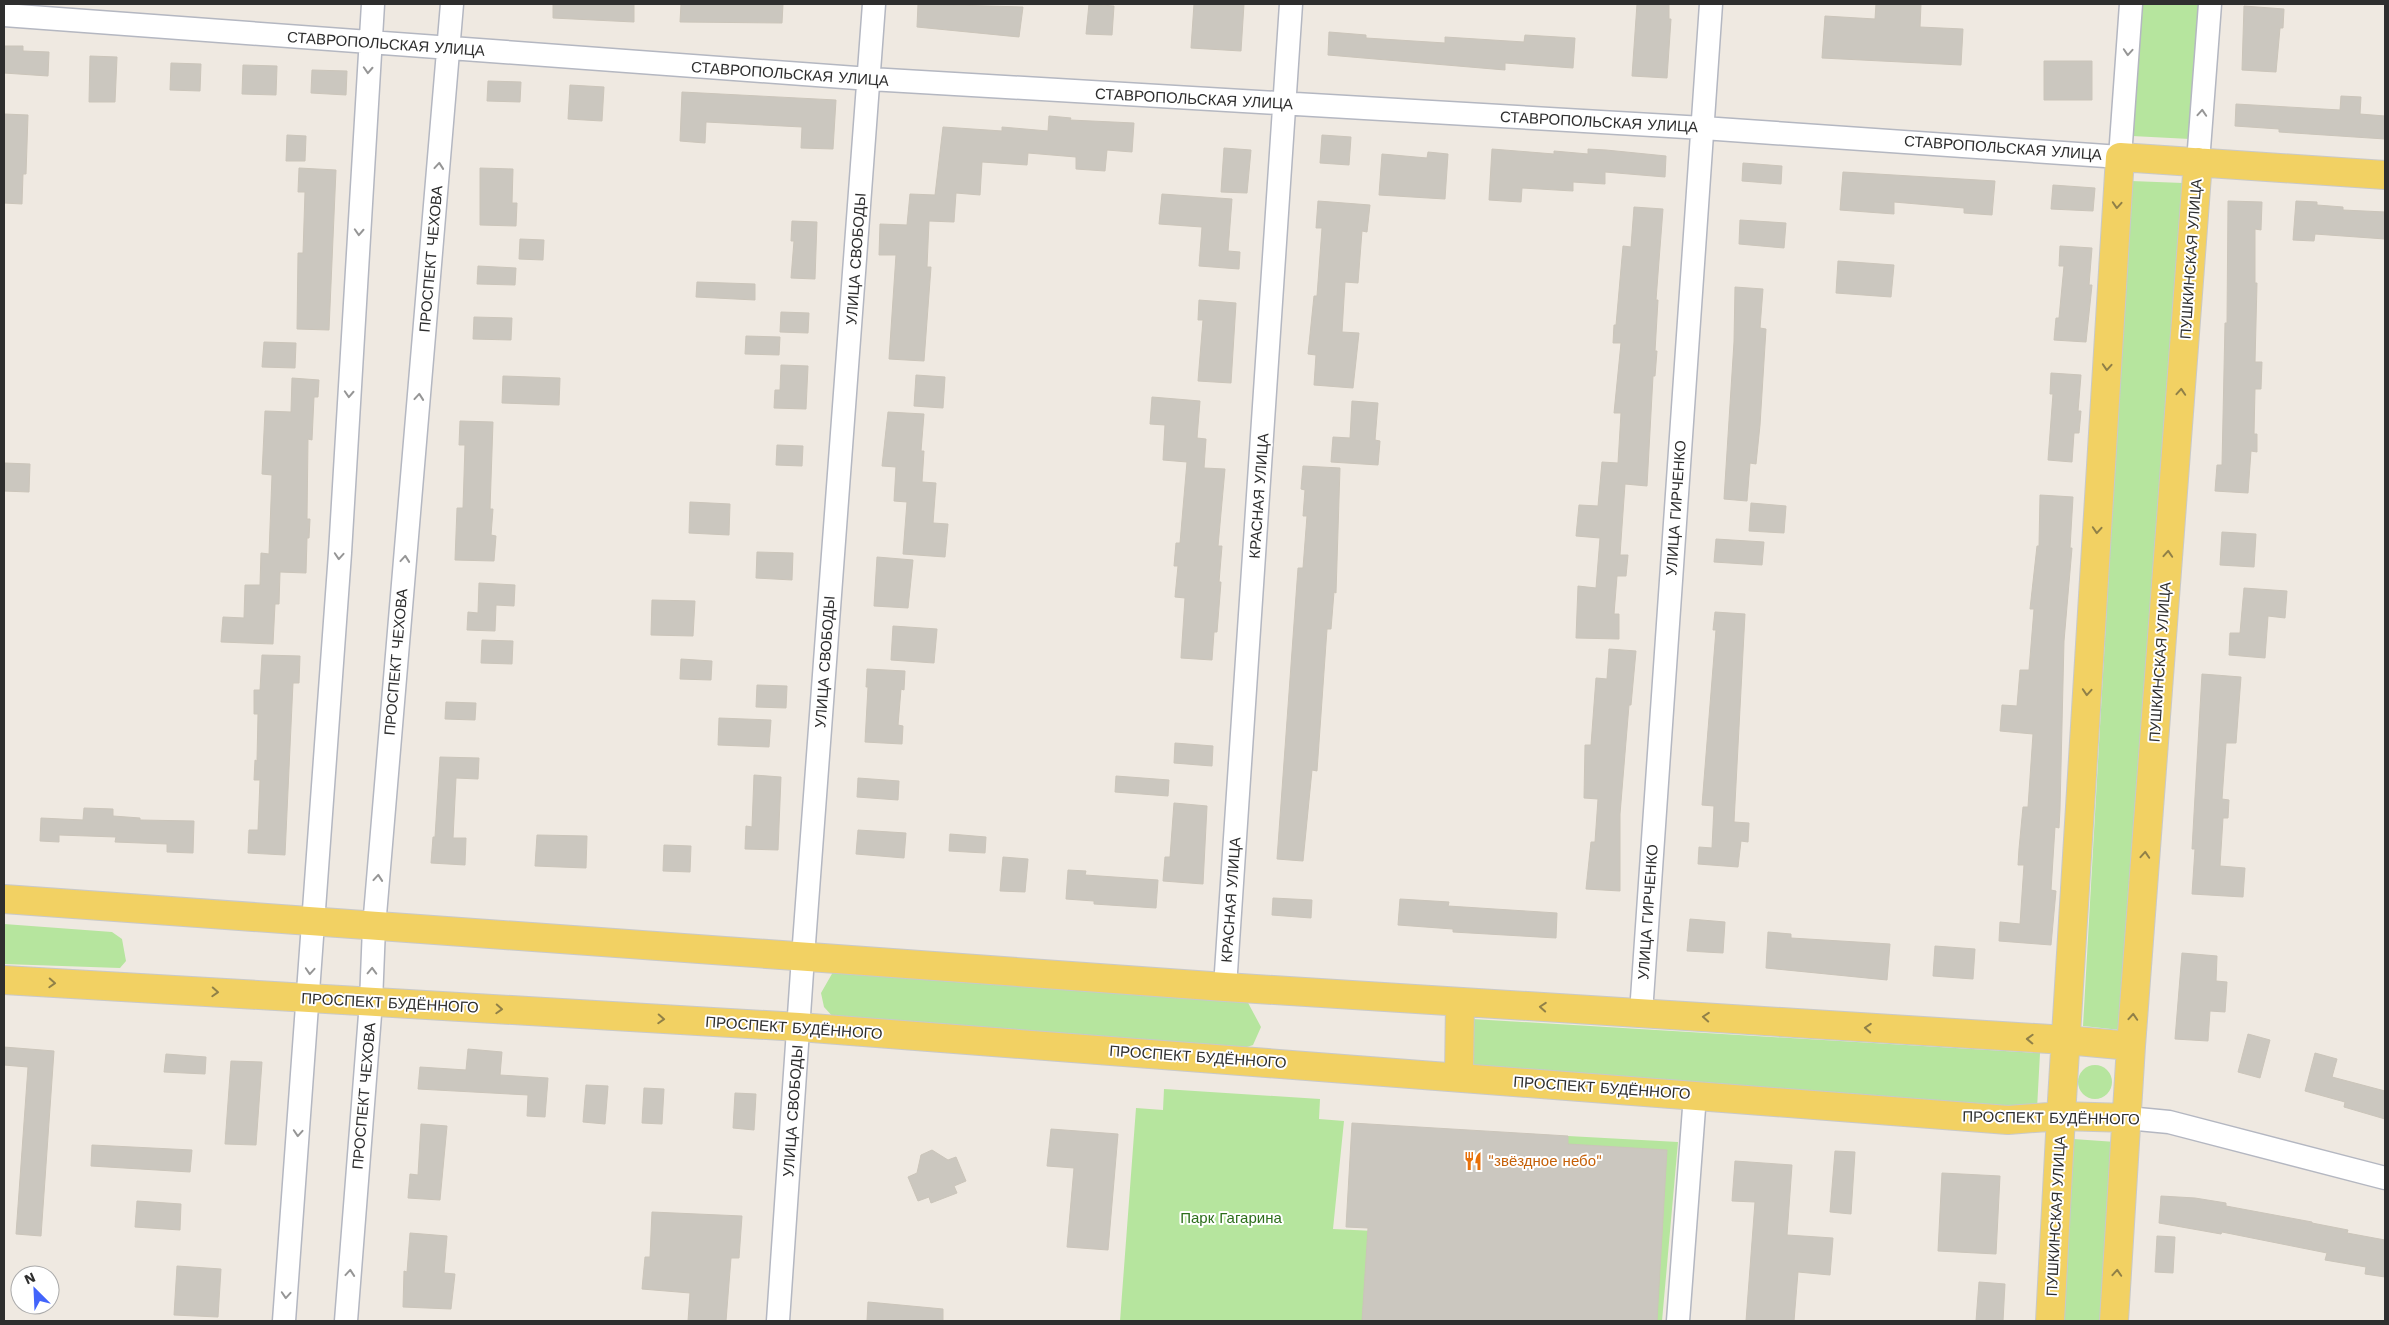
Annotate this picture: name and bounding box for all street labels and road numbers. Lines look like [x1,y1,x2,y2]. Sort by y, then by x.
street label: СТАВРОПОЛЬСКАЯ УЛИЦА [286,28,486,60]
street label: СТАВРОПОЛЬСКАЯ УЛИЦА [690,58,890,90]
street label: СТАВРОПОЛЬСКАЯ УЛИЦА [1095,85,1293,113]
street label: СТАВРОПОЛЬСКАЯ УЛИЦА [1500,108,1698,136]
street label: СТАВРОПОЛЬСКАЯ УЛИЦА [1903,132,2103,164]
street label: ПУШКИНСКАЯ УЛИЦА [2176,178,2206,340]
street label: ПРОСПЕКТ ЧЕХОВА [416,185,446,333]
street label: УЛИЦА СВОБОДЫ [842,192,870,326]
street label: КРАСНАЯ УЛИЦА [1246,433,1272,559]
street label: УЛИЦА ГИРЧЕНКО [1662,440,1690,576]
street label: ПУШКИНСКАЯ УЛИЦА [2145,581,2175,743]
street label: ПРОСПЕКТ ЧЕХОВА [381,588,411,736]
street label: УЛИЦА СВОБОДЫ [811,595,839,729]
street label: КРАСНАЯ УЛИЦА [1218,837,1244,963]
street label: УЛИЦА ГИРЧЕНКО [1634,844,1662,980]
street label: ПРОСПЕКТ БУДЁННОГО [301,989,479,1017]
street label: ПРОСПЕКТ БУДЁННОГО [705,1013,883,1043]
street label: ПРОСПЕКТ ЧЕХОВА [349,1022,379,1170]
street label: ПРОСПЕКТ БУДЁННОГО [1109,1042,1287,1072]
street label: УЛИЦА СВОБОДЫ [779,1044,807,1178]
street label: ПРОСПЕКТ БУДЁННОГО [1513,1073,1691,1103]
street label: ПРОСПЕКТ БУДЁННОГО [1962,1107,2140,1129]
street label: ПУШКИНСКАЯ УЛИЦА [2043,1135,2069,1297]

